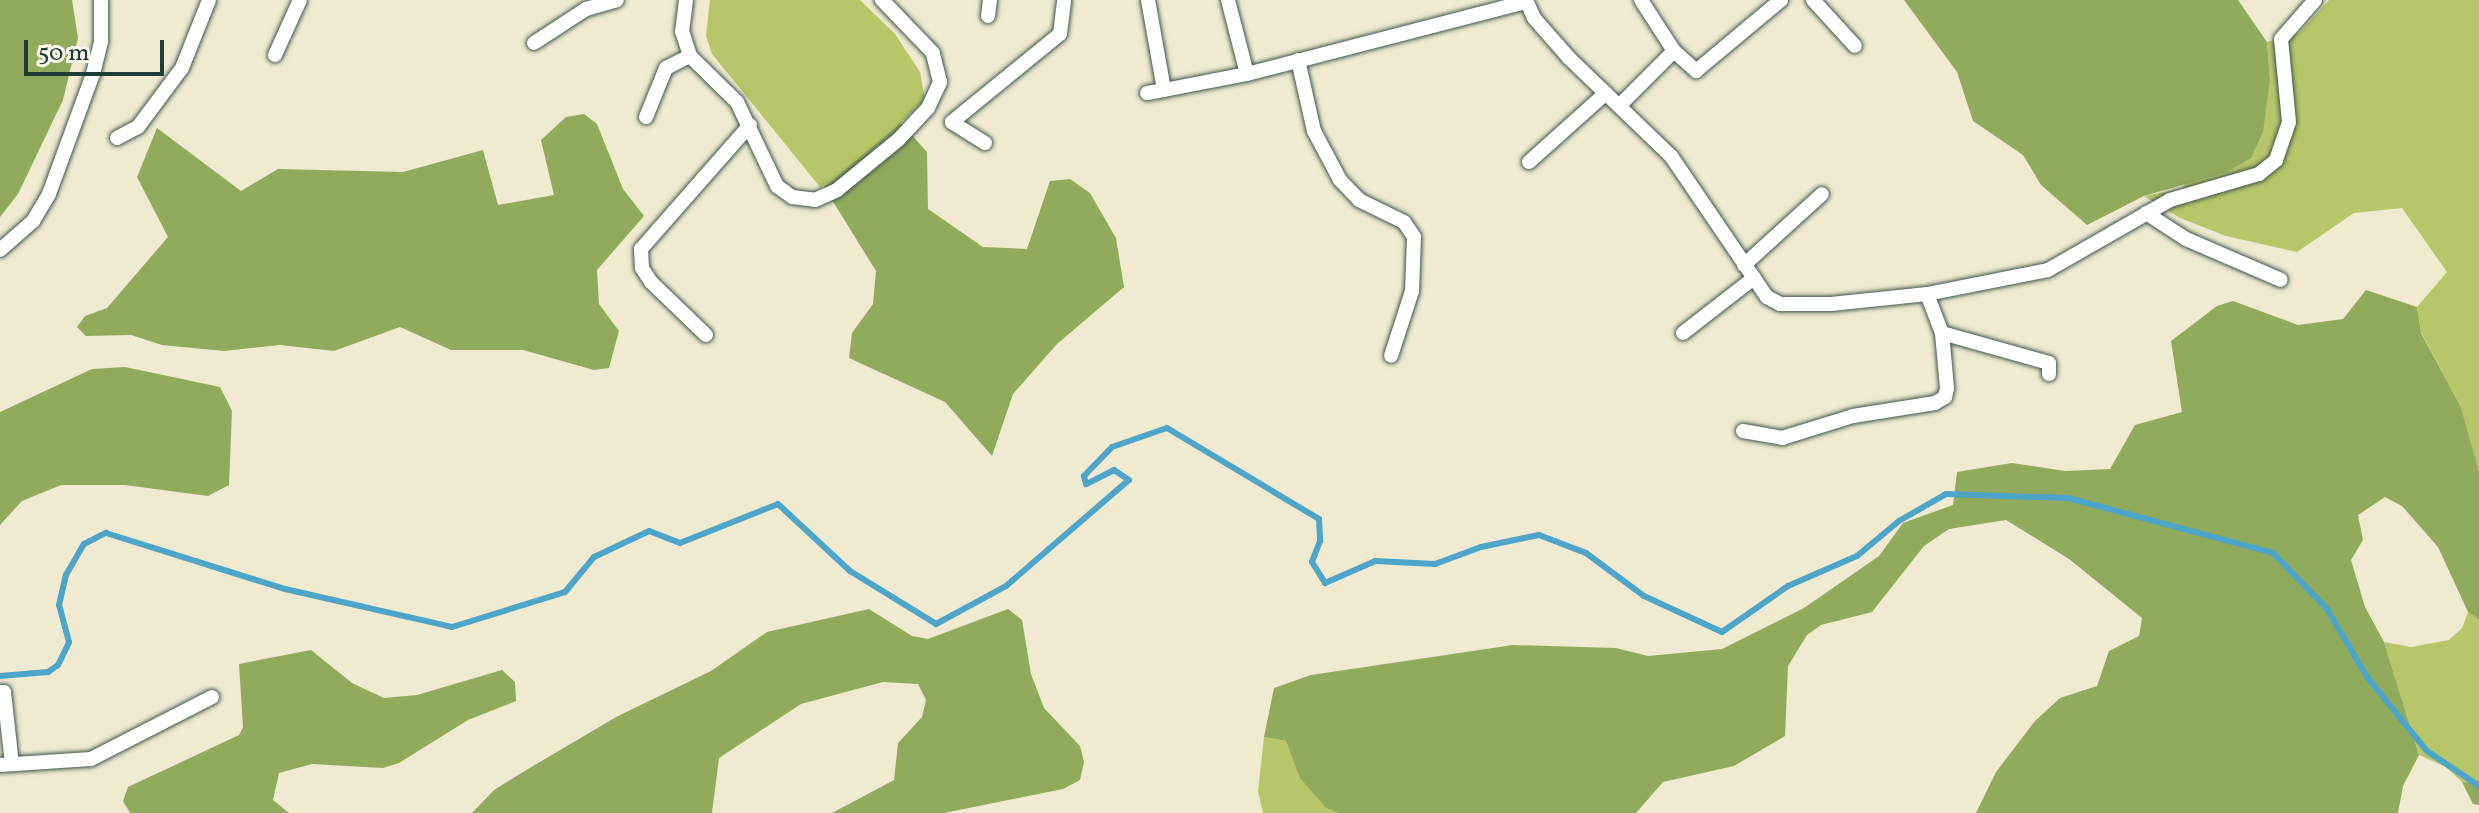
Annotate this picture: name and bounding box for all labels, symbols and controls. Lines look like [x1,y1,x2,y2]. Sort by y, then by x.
scale bar [28,24,168,74]
text: 50 m [38,37,90,71]

